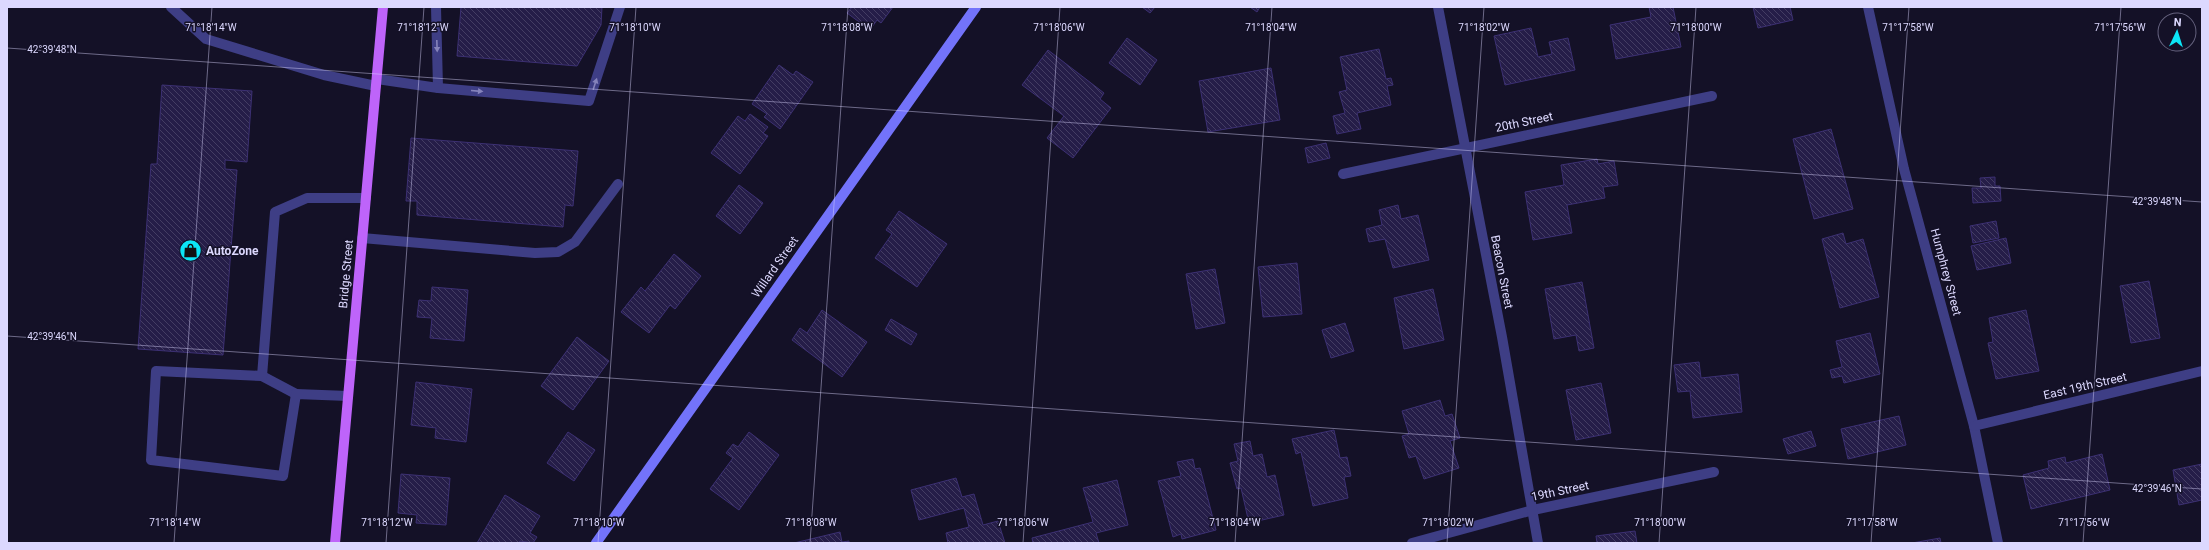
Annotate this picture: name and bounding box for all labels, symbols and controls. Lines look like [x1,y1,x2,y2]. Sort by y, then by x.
north arrow [2157,12,2197,52]
text: N [2173,16,2182,29]
text: 71°18'14"W [185,22,237,33]
text: 71°18'12"W [397,22,449,33]
text: 71°18'10"W [609,22,661,33]
text: 71°18'08"W [821,22,873,33]
text: 71°18'06"W [1033,22,1085,33]
text: 71°18'04"W [1245,22,1297,33]
text: 71°18'02"W [1458,22,1510,33]
text: 71°18'00"W [1670,22,1722,33]
text: 71°17'58"W [1882,22,1934,33]
text: 71°17'56"W [2094,22,2146,33]
one-way arrow [434,40,440,53]
text: 42°39'48"N [27,44,77,55]
one-way arrow [592,78,598,90]
one-way arrow [471,88,483,95]
street label: 20th Street [1494,109,1554,135]
text: 42°39'48"N [2132,196,2182,207]
street label: Humphrey Street [1928,227,1964,317]
street label: Willard Street [749,234,801,300]
street label: Beacon Street [1488,234,1516,310]
shop icon: AutoZone [177,238,203,264]
street label: Bridge Street [336,239,356,309]
place label: AutoZone [206,244,259,258]
text: 42°39'46"N [27,331,77,342]
street label: East 19th Street [2042,370,2128,402]
street label: 19th Street [1530,478,1590,504]
text: 42°39'46"N [2132,483,2182,494]
text: 71°18'14"W [149,517,201,528]
text: 71°18'12"W [361,517,413,528]
text: 71°18'10"W [573,517,625,528]
text: 71°18'08"W [785,517,837,528]
text: 71°18'06"W [997,517,1049,528]
text: 71°18'04"W [1209,517,1261,528]
text: 71°18'02"W [1422,517,1474,528]
text: 71°18'00"W [1634,517,1686,528]
text: 71°17'58"W [1846,517,1898,528]
text: 71°17'56"W [2058,517,2110,528]

